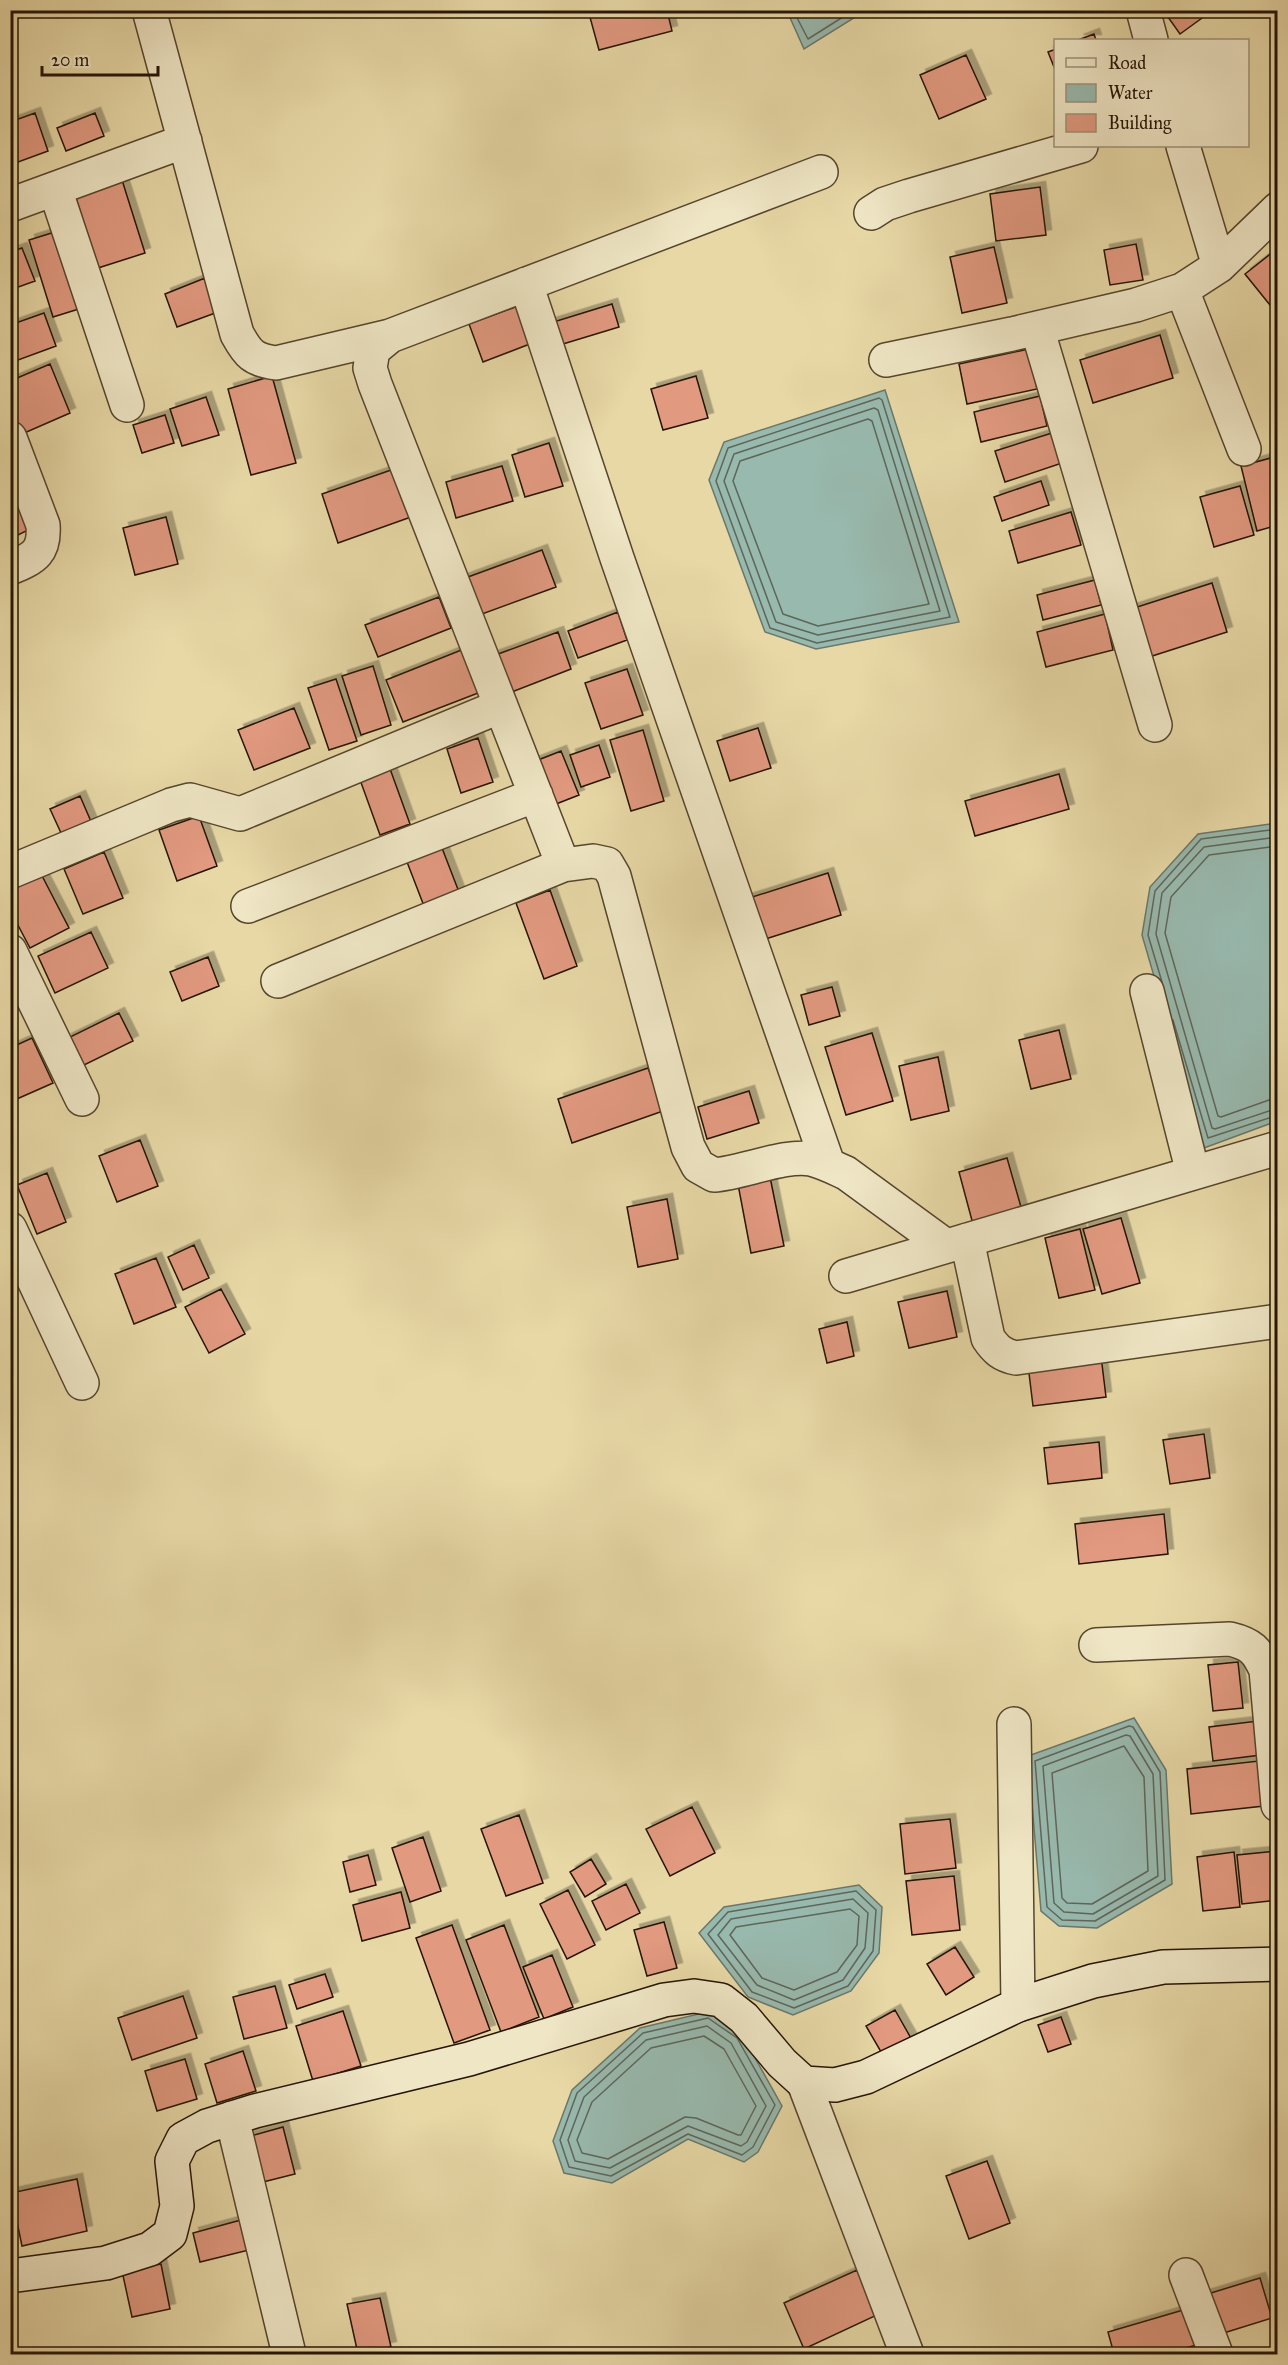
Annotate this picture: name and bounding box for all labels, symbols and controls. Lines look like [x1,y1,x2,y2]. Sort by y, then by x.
scale bar [42,39,158,77]
legend [1054,39,1249,147]
text: 20 m [51,49,89,71]
text: Road [1108,52,1146,74]
text: Water [1108,82,1153,104]
text: Building [1108,112,1172,135]

